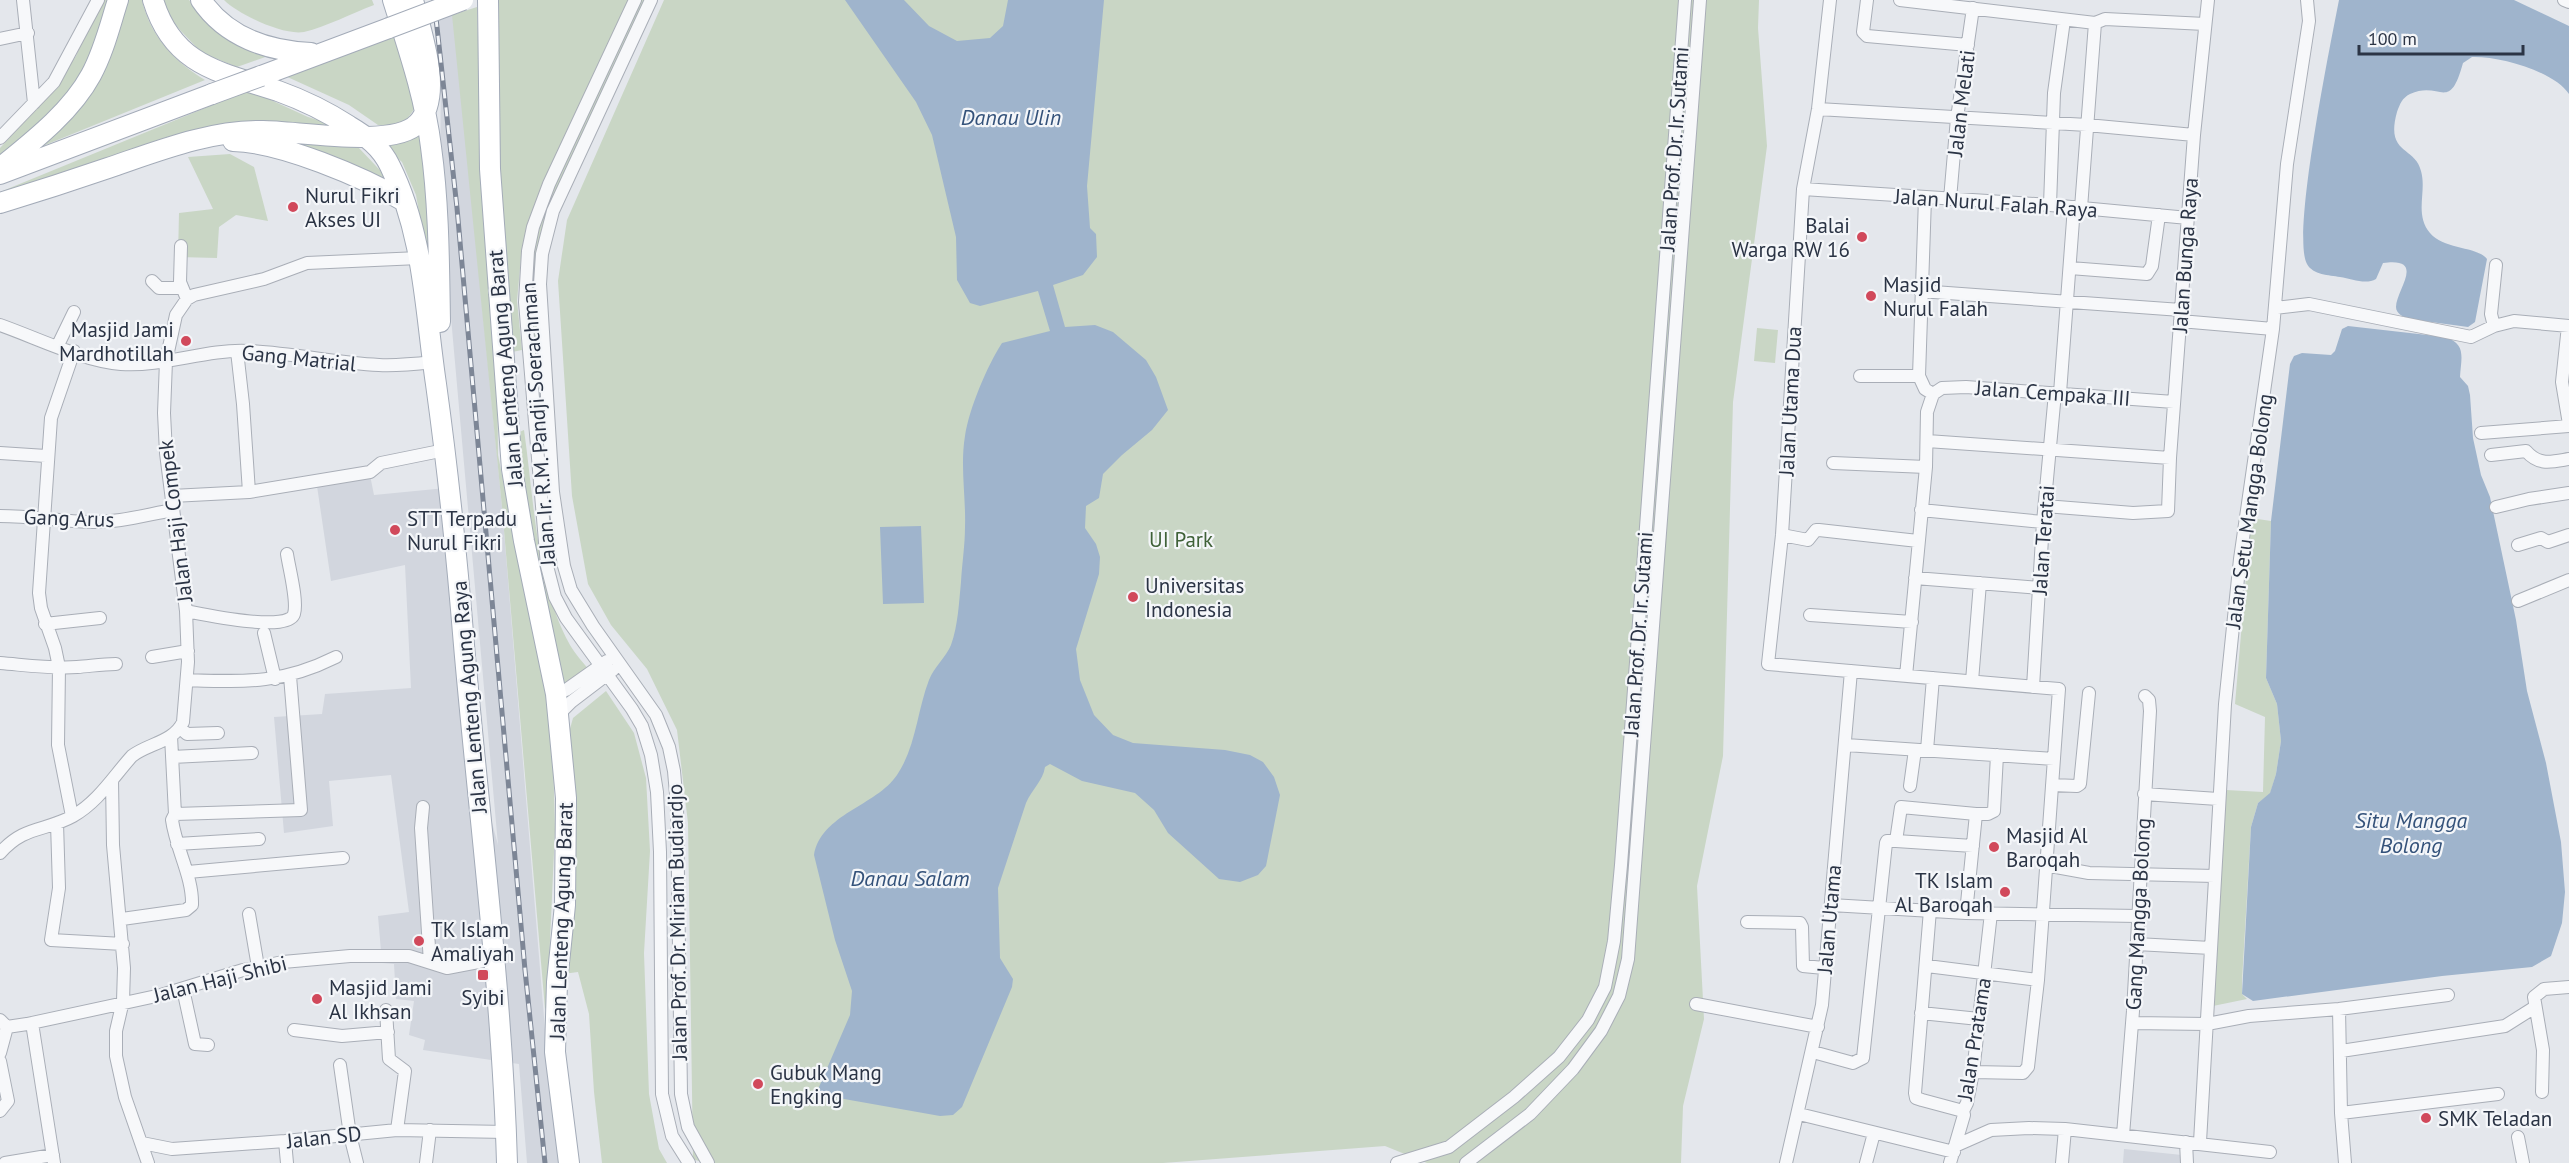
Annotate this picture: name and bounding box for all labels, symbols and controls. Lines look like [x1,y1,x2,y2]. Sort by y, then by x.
scale bar [2359,18,2522,56]
text: 100 m [2368,27,2417,50]
street label: Jalan Prof. Dr. Ir. Sutami [1653,46,1695,253]
street label: Jalan Melati [1941,48,1981,159]
water label: Danau Ulin [961,103,1061,131]
street label: Jalan Bunga Raya [2166,177,2204,334]
place label: Nurul Fikri Akses UI [305,182,400,233]
street label: Jalan Nurul Falah Raya [1892,182,2099,224]
marker: Nurul Fikri Akses UI [286,200,300,214]
place label: Balai Warga RW 16 [1732,212,1850,263]
marker: Balai Warga RW 16 [1855,230,1869,244]
street label: Jalan Lenteng Agung Barat [481,249,529,488]
place label: Masjid Nurul Falah [1883,271,1988,322]
street label: Jalan Ir. R.M. Pandji Soerachman [515,281,561,568]
marker: Masjid Nurul Falah [1864,289,1878,303]
place label: Masjid Jami Mardhotillah [59,316,174,367]
street label: Jalan Utama Dua [1773,325,1807,478]
marker: Masjid Jami Mardhotillah [179,334,193,348]
street label: Gang Matrial [240,339,358,377]
street label: Jalan Cempaka III [1974,374,2131,412]
street label: Jalan Setu Mangga Bolong [2219,392,2279,631]
street label: Jalan Haji Compek [152,438,198,605]
street label: Jalan Teratai [2026,484,2060,597]
street label: Gang Arus [23,503,115,533]
place label: STT Terpadu Nurul Fikri [407,505,517,556]
marker: STT Terpadu Nurul Fikri [388,523,402,537]
park label: UI Park [1149,526,1213,553]
street label: Jalan Prof. Dr. Ir. Sutami [1617,531,1659,738]
place label: Universitas Indonesia [1145,572,1244,623]
street label: Jalan Lenteng Agung Raya [445,580,493,815]
marker: Universitas Indonesia [1126,590,1140,604]
street label: Jalan Prof. Dr. Miriam Budiardjo [661,784,693,1061]
street label: Jalan Lenteng Agung Barat [543,802,579,1041]
water label: Situ Mangga Bolong [2355,806,2468,859]
street label: Gang Mangga Bolong [2119,817,2157,1011]
place label: Masjid Al Baroqah [2006,822,2088,873]
marker: Masjid Al Baroqah [1987,840,2001,854]
water label: Danau Salam [851,864,969,892]
street label: Jalan Utama [1811,864,1847,975]
place label: TK Islam Al Baroqah [1895,867,1993,918]
marker: TK Islam Al Baroqah [1998,885,2012,899]
place label: TK Islam Amaliyah [431,916,514,967]
marker: TK Islam Amaliyah [412,934,426,948]
street label: Jalan Haji Shibi [149,949,290,1009]
marker: Syibi [476,968,490,982]
place label: Masjid Jami Al Ikhsan [329,974,432,1025]
street label: Jalan Pratama [1951,976,1997,1103]
place label: Syibi [461,984,505,1011]
marker: Masjid Jami Al Ikhsan [310,992,324,1006]
place label: Gubuk Mang Engking [770,1059,882,1110]
marker: Gubuk Mang Engking [751,1077,765,1091]
place label: SMK Teladan [2438,1105,2552,1132]
marker: SMK Teladan [2419,1111,2433,1125]
street label: Jalan SD [284,1120,363,1154]

